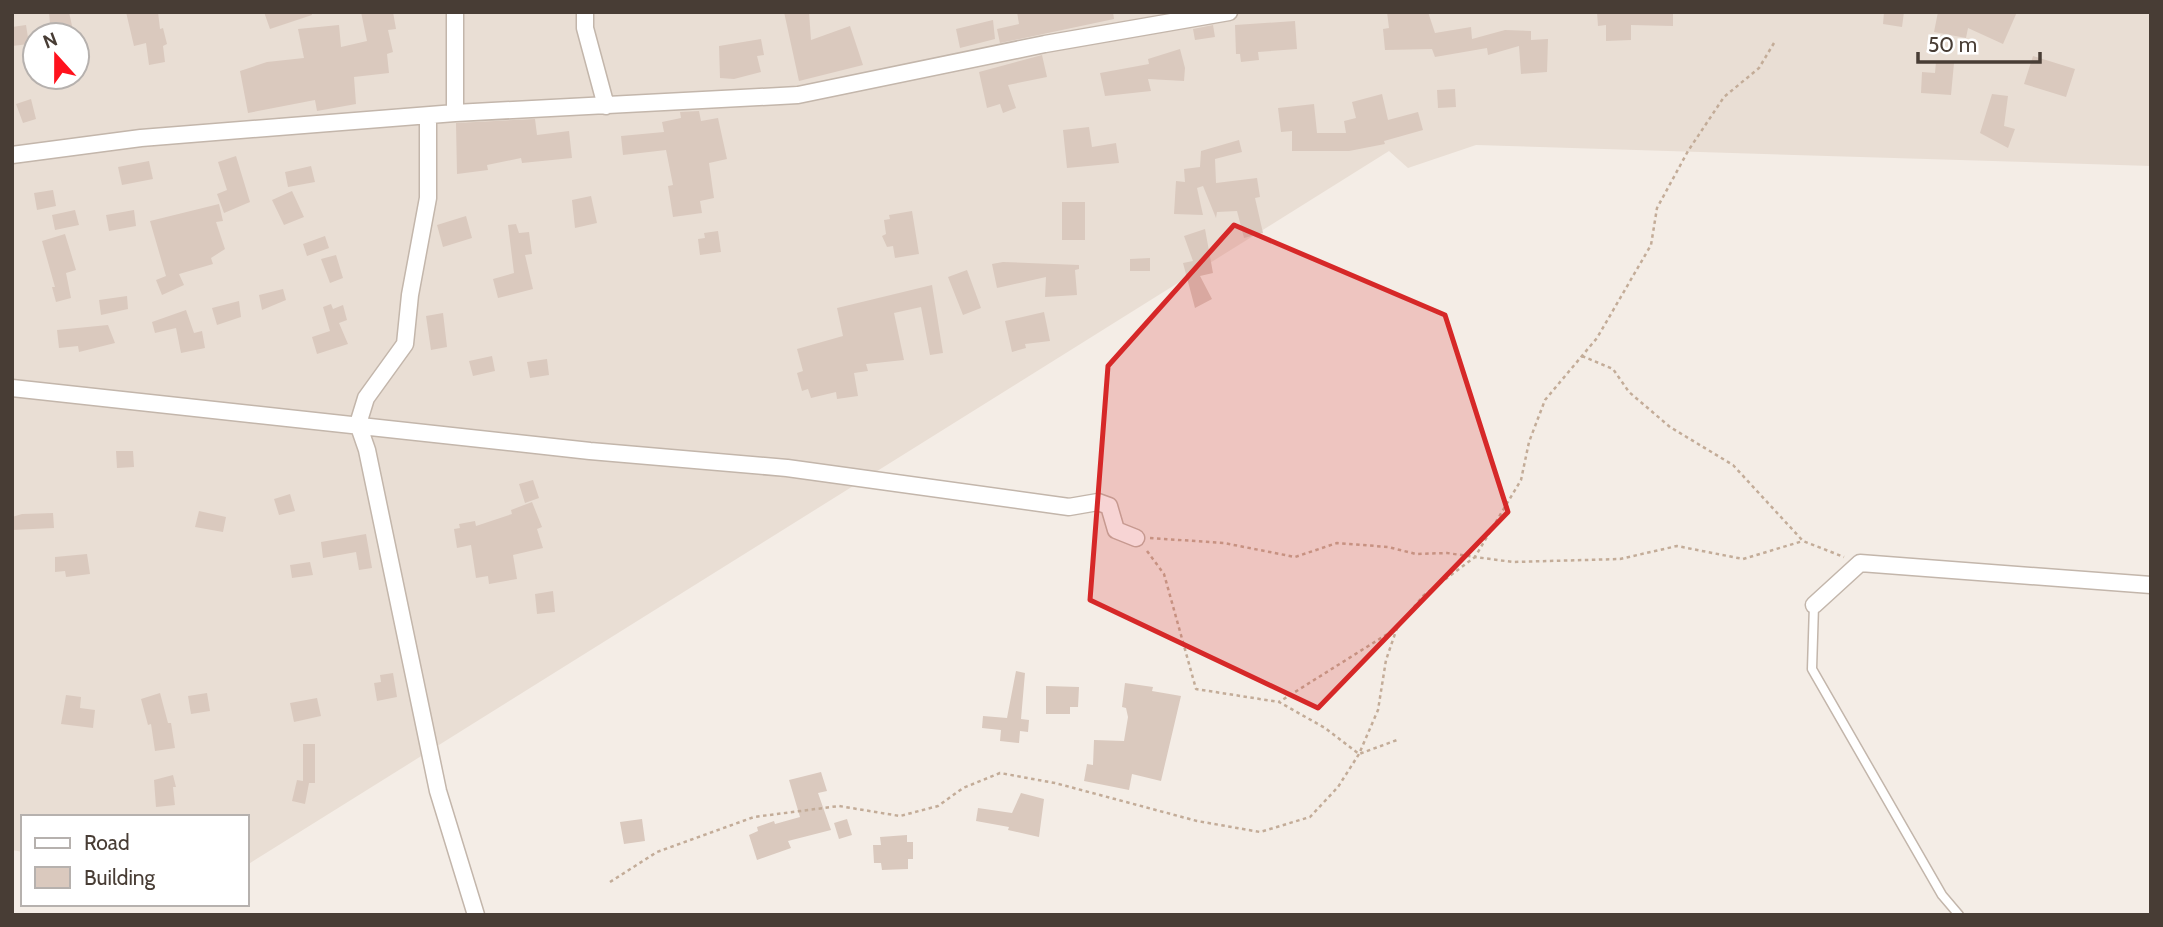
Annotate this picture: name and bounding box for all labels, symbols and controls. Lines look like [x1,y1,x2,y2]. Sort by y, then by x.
north arrow [21,21,91,91]
scale bar [1918,21,2040,65]
text: N [40,27,60,54]
text: 50 m [1928,32,1977,57]
legend [21,815,248,906]
text: Road [84,830,130,855]
text: Building [84,865,156,890]

